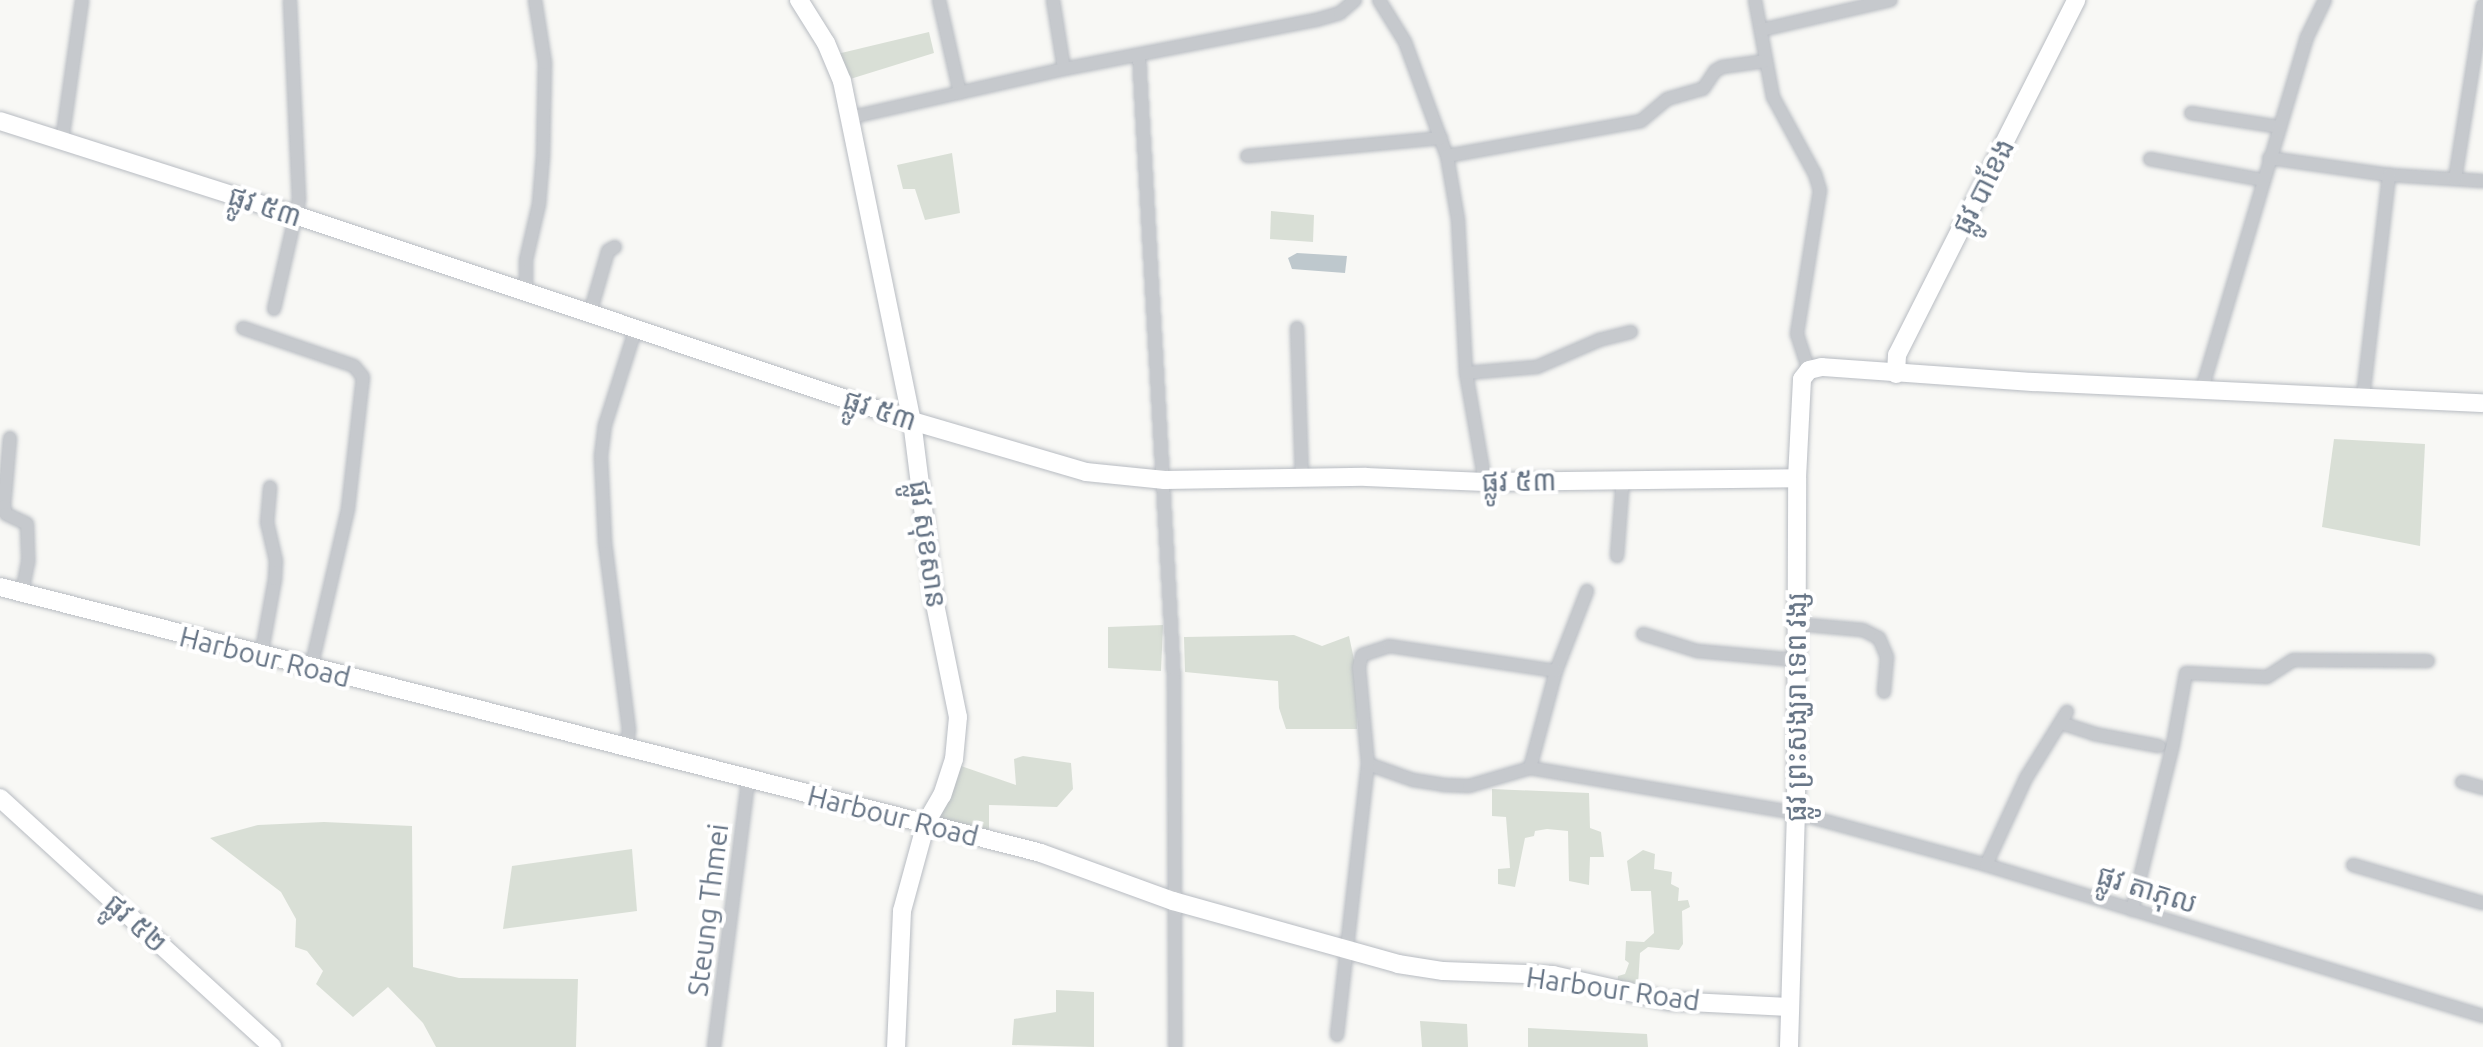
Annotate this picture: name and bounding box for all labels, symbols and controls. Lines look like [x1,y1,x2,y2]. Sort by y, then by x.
street label: ផ្លូវ បាខែង [1945,133,2021,239]
street label: ផ្លូវ ៥៣ [224,178,306,234]
street label: ផ្លូវ ៥៣ [839,382,921,438]
street label: ផ្លូវ ៥៣ [1481,464,1557,498]
street label: ផ្លូវ សុខសាន [902,478,954,610]
street label: ផ្លូវ ព្រះសង្ឃរា ទេព វង្ស [1779,592,1813,822]
street label: Harbour Road [176,620,354,694]
street label: Harbour Road [804,779,982,853]
street label: Steung Thmei [681,822,735,998]
street label: ផ្លូវ តាភុល [2093,858,2201,920]
street label: ផ្លូវ ៥២ [98,886,174,960]
street label: Harbour Road [1524,960,1702,1018]

